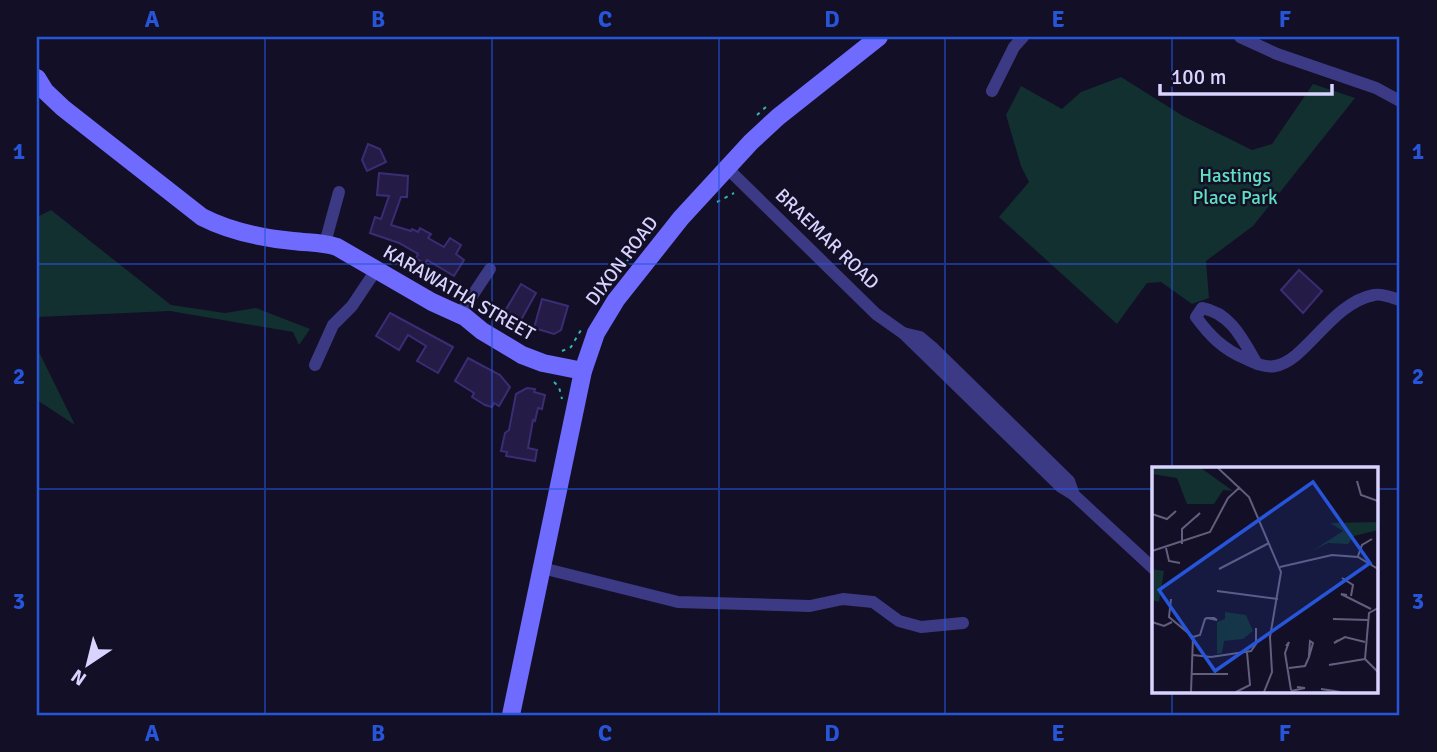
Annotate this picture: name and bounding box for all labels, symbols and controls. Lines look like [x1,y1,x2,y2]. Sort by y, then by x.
text: A [145,5,160,34]
text: B [371,5,385,34]
text: C [598,5,612,34]
text: D [824,5,840,34]
text: E [1051,5,1065,34]
text: F [1279,5,1291,34]
scale bar [1160,52,1332,96]
text: 100 m [1171,64,1226,90]
text: 1 [13,137,25,166]
text: 1 [1412,137,1424,166]
park label: Hastings Place Park [1192,164,1278,210]
street label: BRAEMAR ROAD [770,183,884,295]
street label: DIXON ROAD [581,212,663,310]
street label: KARAWATHA STREET [379,240,540,347]
text: 2 [13,362,25,391]
text: 2 [1412,362,1424,391]
inset map [1152,467,1378,692]
text: 3 [13,587,25,616]
text: 3 [1412,587,1424,616]
north arrow [52,630,122,700]
text: N [67,663,91,691]
text: A [145,719,160,748]
text: B [371,719,385,748]
text: C [598,719,612,748]
text: D [824,719,840,748]
text: E [1051,719,1065,748]
text: F [1279,719,1291,748]

